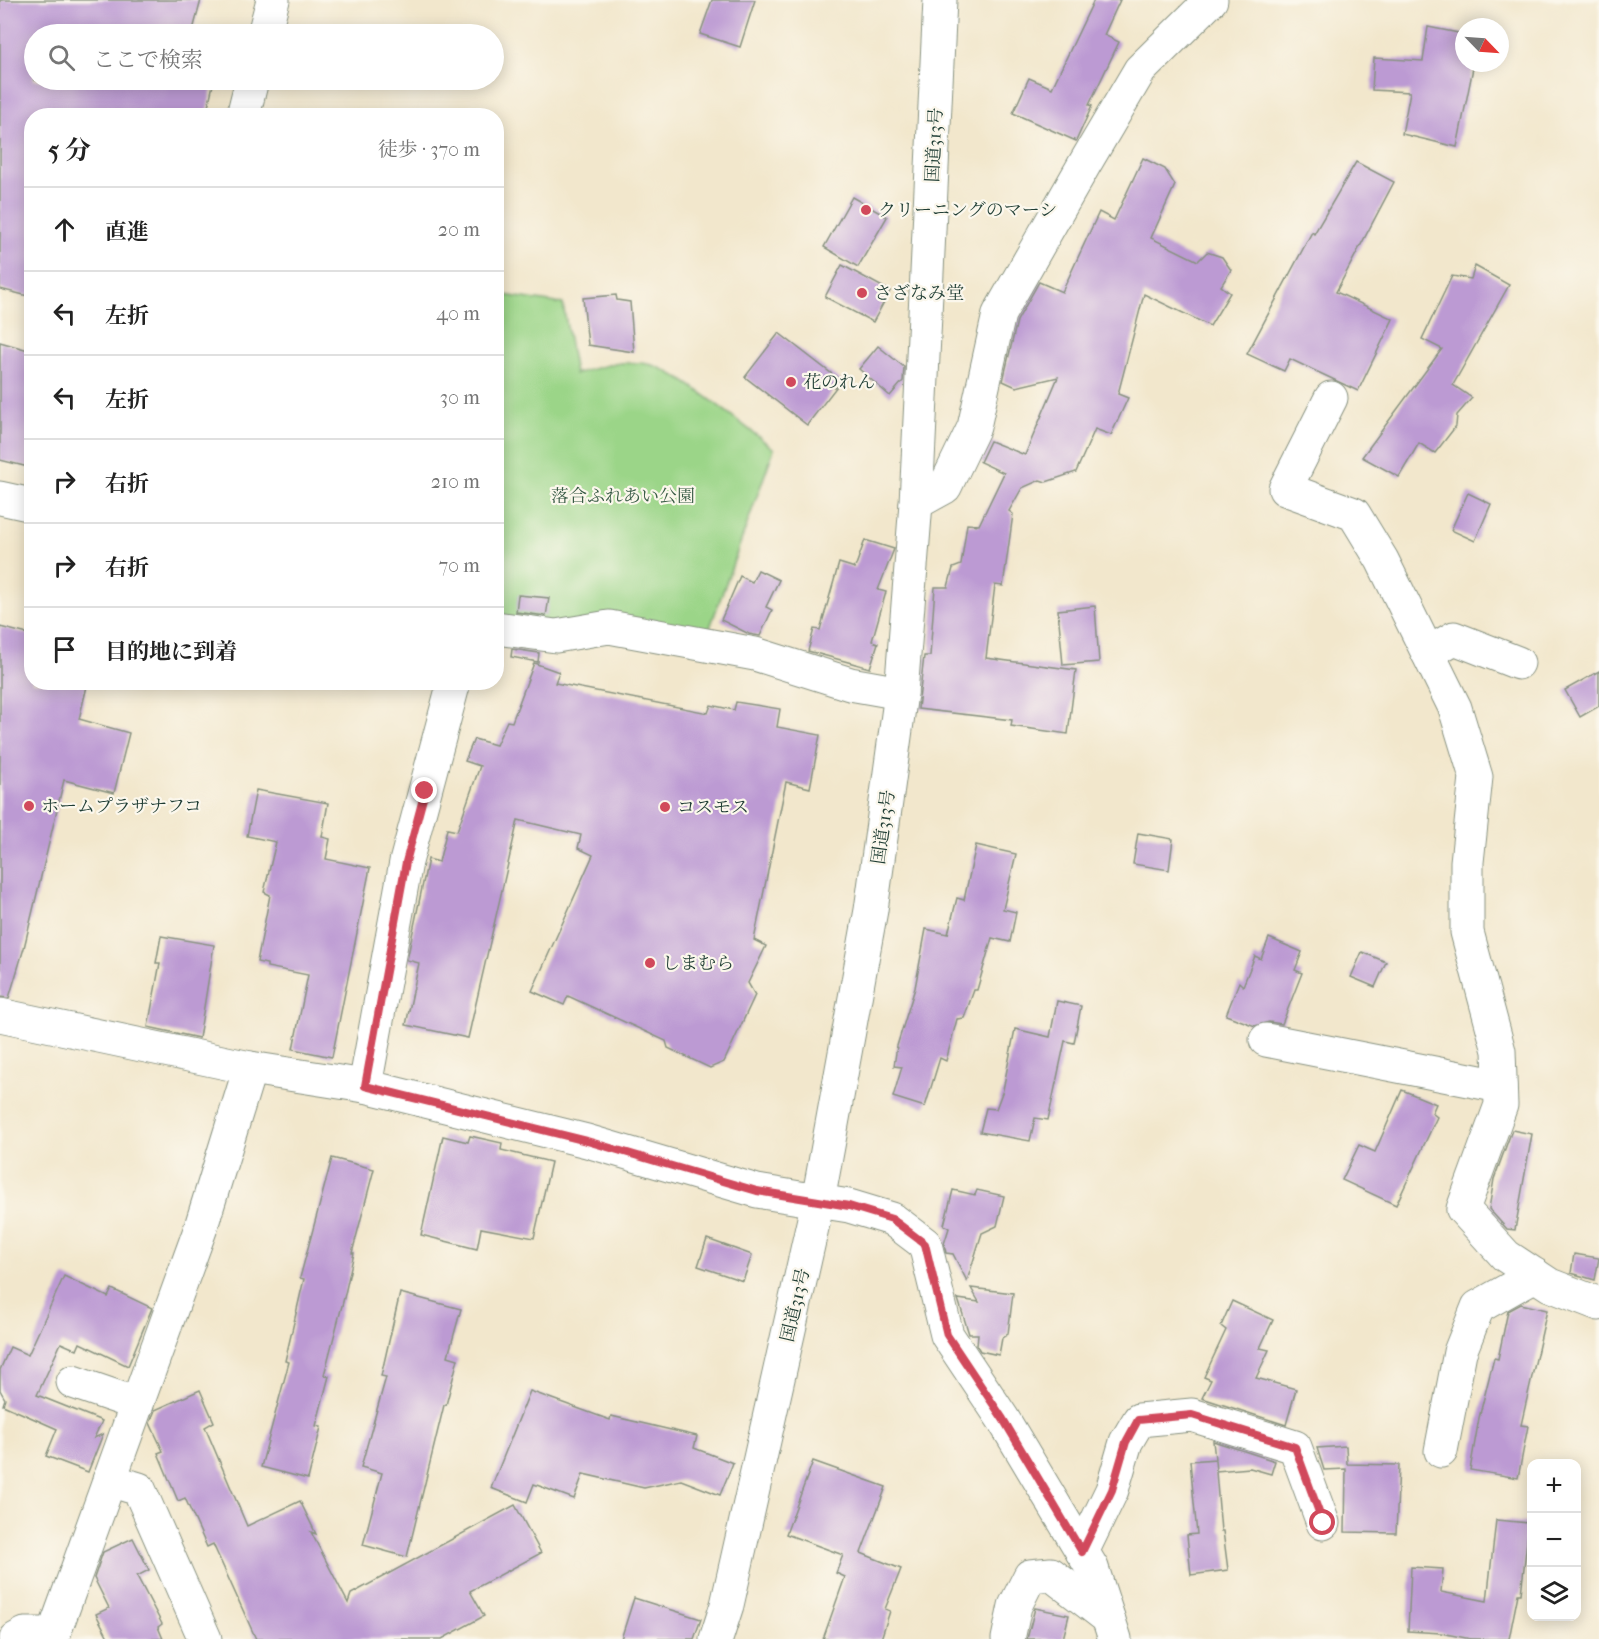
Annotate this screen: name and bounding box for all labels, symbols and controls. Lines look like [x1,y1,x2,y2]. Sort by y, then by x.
north arrow [1455,18,1509,72]
search box [24,24,504,90]
icon: search [45,41,78,74]
text: ここで検索 [93,47,203,73]
street label: 国道313号 [922,107,947,183]
text: 5 分 [48,135,91,166]
text: 徒歩 · 370 m [378,138,480,161]
place label: クリーニングのマーシ [878,200,1057,221]
marker: クリーニングのマーシ [859,203,873,217]
icon: ahead [48,213,81,246]
text: 20 m [438,218,480,241]
text: 直進 [105,219,149,245]
place label: さざなみ堂 [874,283,964,304]
marker: さざなみ堂 [855,286,869,300]
icon: left [48,297,81,330]
text: 40 m [436,302,480,325]
text: 左折 [105,303,149,329]
place label: 花のれん [803,372,875,393]
marker: 花のれん [784,375,798,389]
icon: left [48,381,81,414]
text: 30 m [440,386,480,409]
text: 左折 [105,387,149,413]
icon: right [48,465,81,498]
text: 210 m [431,470,480,493]
text: 右折 [105,471,149,497]
park label: 落合ふれあい公園 [551,486,695,507]
icon: right [48,549,81,582]
text: 70 m [438,554,480,577]
text: 右折 [105,555,149,581]
icon: arrive [48,633,81,666]
text: 目的地に到着 [105,639,237,665]
route end [411,777,437,803]
street label: 国道313号 [868,788,899,866]
place label: ホームプラザナフコ [41,796,202,817]
place label: コスモス [677,797,749,818]
marker: ホームプラザナフコ [22,799,36,813]
marker: コスモス [658,800,672,814]
place label: しまむら [662,953,734,974]
marker: しまむら [643,956,657,970]
street label: 国道313号 [777,1266,814,1344]
map controls [1527,1459,1581,1621]
button: + [1527,1459,1581,1513]
route start [1309,1509,1335,1535]
button: − [1527,1513,1581,1567]
button: layers [1527,1567,1581,1621]

